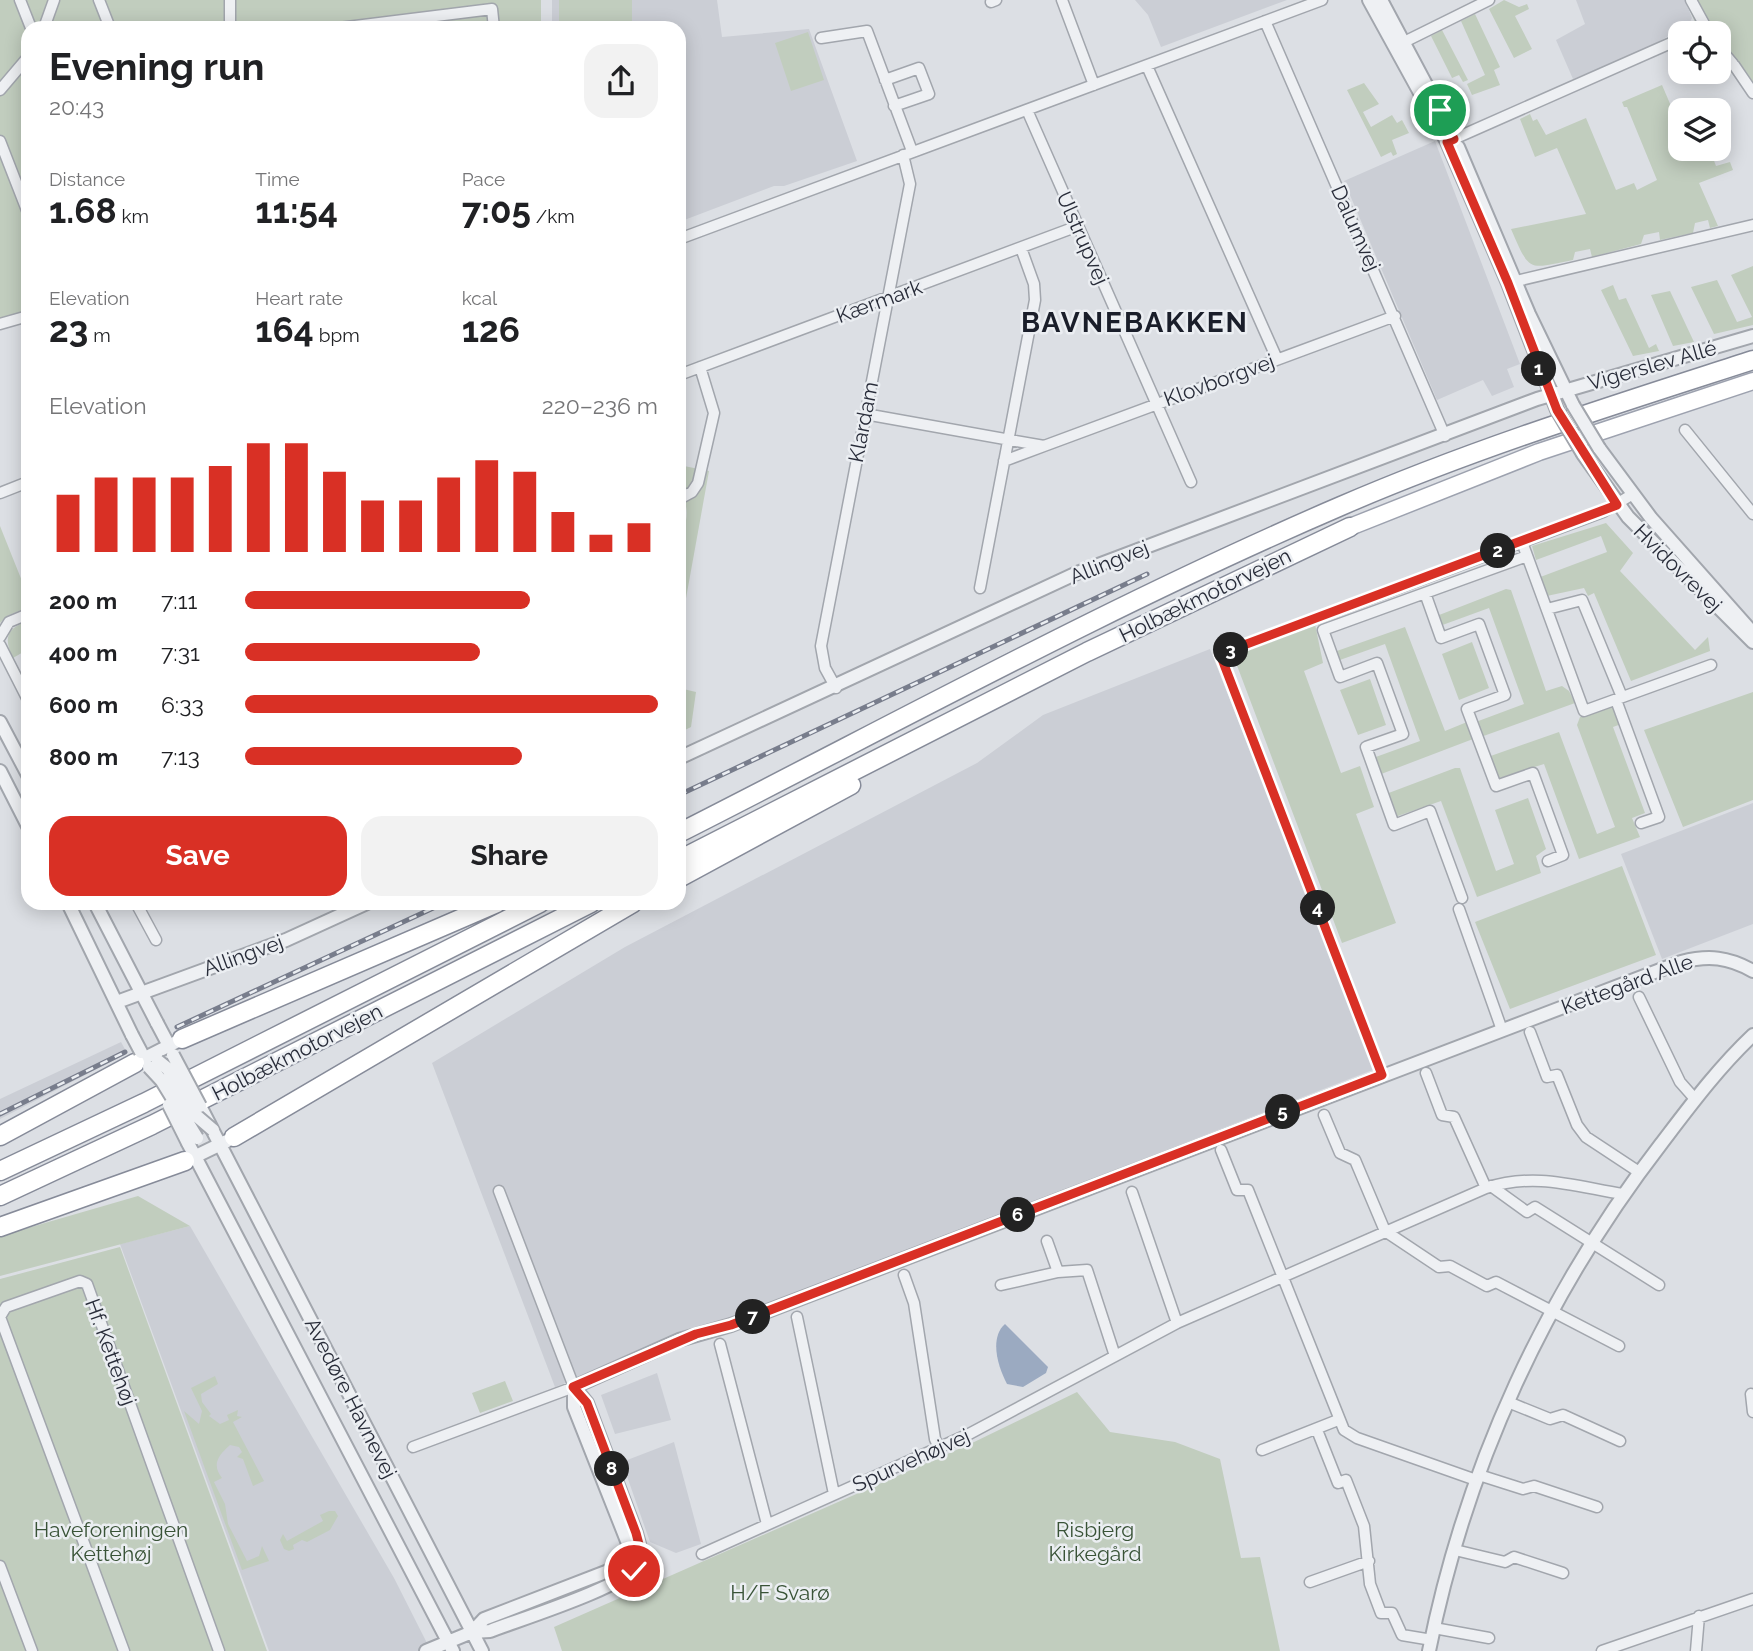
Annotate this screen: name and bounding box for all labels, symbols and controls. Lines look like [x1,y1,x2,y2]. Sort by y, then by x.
map controls [1668,21,1731,161]
button: locate [1668,21,1731,84]
text: Evening run [49,44,264,89]
button: share [584,44,658,118]
pin [1410,80,1470,140]
icon: arrive [1421,91,1459,129]
text: 20:43 [49,93,104,120]
button: layers [1668,98,1731,161]
text: Distance [49,168,125,190]
text: Time [255,168,300,190]
text: Pace [462,168,505,190]
street label: Dalumvej [1326,181,1386,275]
street label: Ulstrupvej [1051,188,1115,288]
text: 1.68 [49,190,117,231]
text: 11:54 [255,190,338,231]
text: 7:05 [462,190,531,231]
text: km [117,205,149,227]
text: /km [531,205,575,227]
street label: Kærmark [833,274,925,328]
text: Elevation [49,287,130,309]
text: Heart rate [255,287,343,309]
text: kcal [462,287,497,309]
district label: BAVNEBAKKEN [1021,306,1249,339]
text: 23 [49,309,88,350]
text: 164 [255,309,314,350]
text: 126 [462,309,520,350]
text: m [88,324,111,346]
text: bpm [314,324,360,346]
street label: Vigerslev Allé [1585,335,1719,395]
street label: Klovborgvej [1160,348,1278,412]
pin: 1 [1522,352,1556,386]
text: 1 [1534,357,1543,379]
street label: Klardam [843,380,883,464]
text: Elevation [49,392,147,419]
text: 220–236 m [542,392,658,419]
street label: Hvidovrevej [1629,519,1727,617]
pin: 2 [1480,534,1516,568]
street label: Allingvej [1066,535,1152,589]
text: 2 [1492,539,1503,561]
street label: Holbækmotorvejen [1115,543,1295,647]
text: 200 m [49,587,117,614]
text: 7:11 [161,587,197,614]
pin: 3 [1214,632,1248,668]
text: 3 [1225,638,1236,660]
text: 400 m [49,639,117,666]
text: 7:31 [161,639,200,666]
text: 600 m [49,691,118,718]
text: 6:33 [161,691,204,718]
text: 800 m [49,743,118,770]
text: 7:13 [161,743,200,770]
button: Save [49,816,347,896]
button: Share [361,816,658,896]
pin: 4 [1300,890,1336,926]
text: 4 [1312,896,1323,918]
street label: Allingvej [200,929,286,981]
street label: Kettegård Alle [1558,949,1696,1019]
street label: Holbækmotorvejen [208,998,386,1106]
pin: 5 [1266,1094,1300,1130]
text: 5 [1277,1100,1288,1122]
pin: 6 [1000,1198,1036,1232]
text: 6 [1012,1203,1023,1225]
street label: Hf. Kettehøj [80,1295,142,1409]
pin: 7 [736,1300,770,1334]
text: 7 [747,1305,758,1327]
street label: Avedøre Havnevej [300,1314,402,1482]
street label: Spurvehøjvej [848,1423,974,1497]
pin: 8 [594,1452,630,1486]
text: 8 [606,1457,617,1479]
park label: Haveforeningen Kettehøj [34,1517,188,1566]
park label: Risbjerg Kirkegård [1049,1517,1141,1566]
pin [604,1541,664,1601]
icon: check [615,1552,653,1590]
park label: H/F Svarø [730,1580,830,1605]

